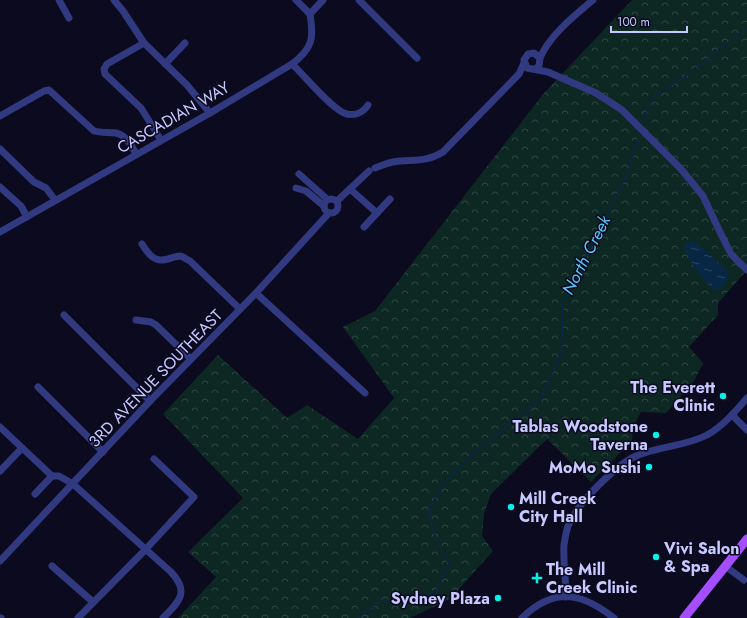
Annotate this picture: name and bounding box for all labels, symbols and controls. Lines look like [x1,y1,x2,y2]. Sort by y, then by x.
scale bar [611,8,687,34]
text: 100 m [617,13,650,31]
street label: CASCADIAN WAY [113,76,234,159]
water label: North Creek [556,211,617,299]
street label: 3RD AVENUE SOUTHEAST [83,304,228,452]
place label: The Everett Clinic [630,376,716,417]
marker: The Everett Clinic [718,391,728,401]
place label: Tablas Woodstone Taverna [512,415,648,456]
marker: Tablas Woodstone Taverna [651,430,661,440]
place label: MoMo Sushi [549,456,641,479]
marker: MoMo Sushi [644,462,654,472]
place label: Mill Creek City Hall [519,487,597,528]
marker: Mill Creek City Hall [506,502,516,512]
place label: Vivi Salon & Spa [663,537,739,578]
marker: Vivi Salon & Spa [651,552,661,562]
place label: The Mill Creek Clinic [546,558,637,599]
marker: The Mill Creek Clinic [531,572,543,584]
place label: Sydney Plaza [391,587,490,610]
marker: Sydney Plaza [493,593,503,603]

